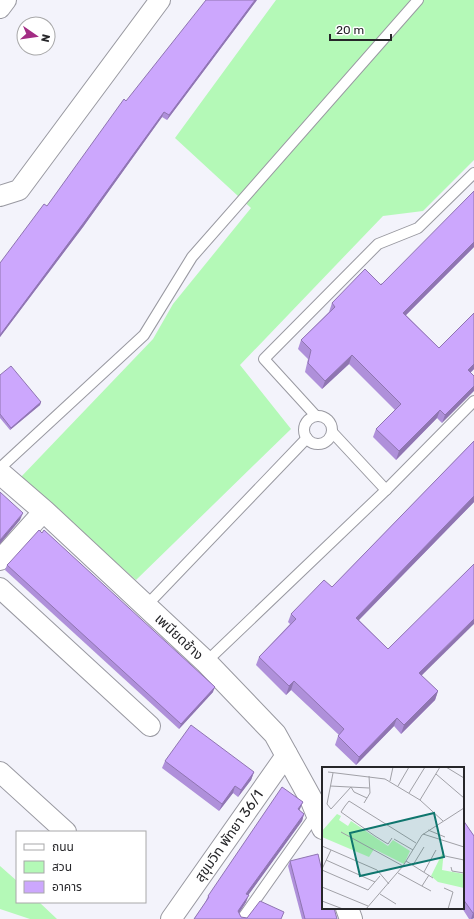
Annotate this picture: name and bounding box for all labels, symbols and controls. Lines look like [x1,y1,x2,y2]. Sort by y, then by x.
north arrow [16,16,56,56]
scale bar [330,16,391,42]
text: 20 m [336,23,364,37]
text: N [38,33,52,44]
street label: เพนียดช้าง [151,610,207,664]
inset map [322,767,464,909]
street label: สุขุมวิท พัทยา 36/1 [191,787,267,885]
legend [16,831,146,903]
text: ถนน [52,840,74,854]
text: สวน [52,860,72,874]
text: อาคาร [52,880,82,894]

